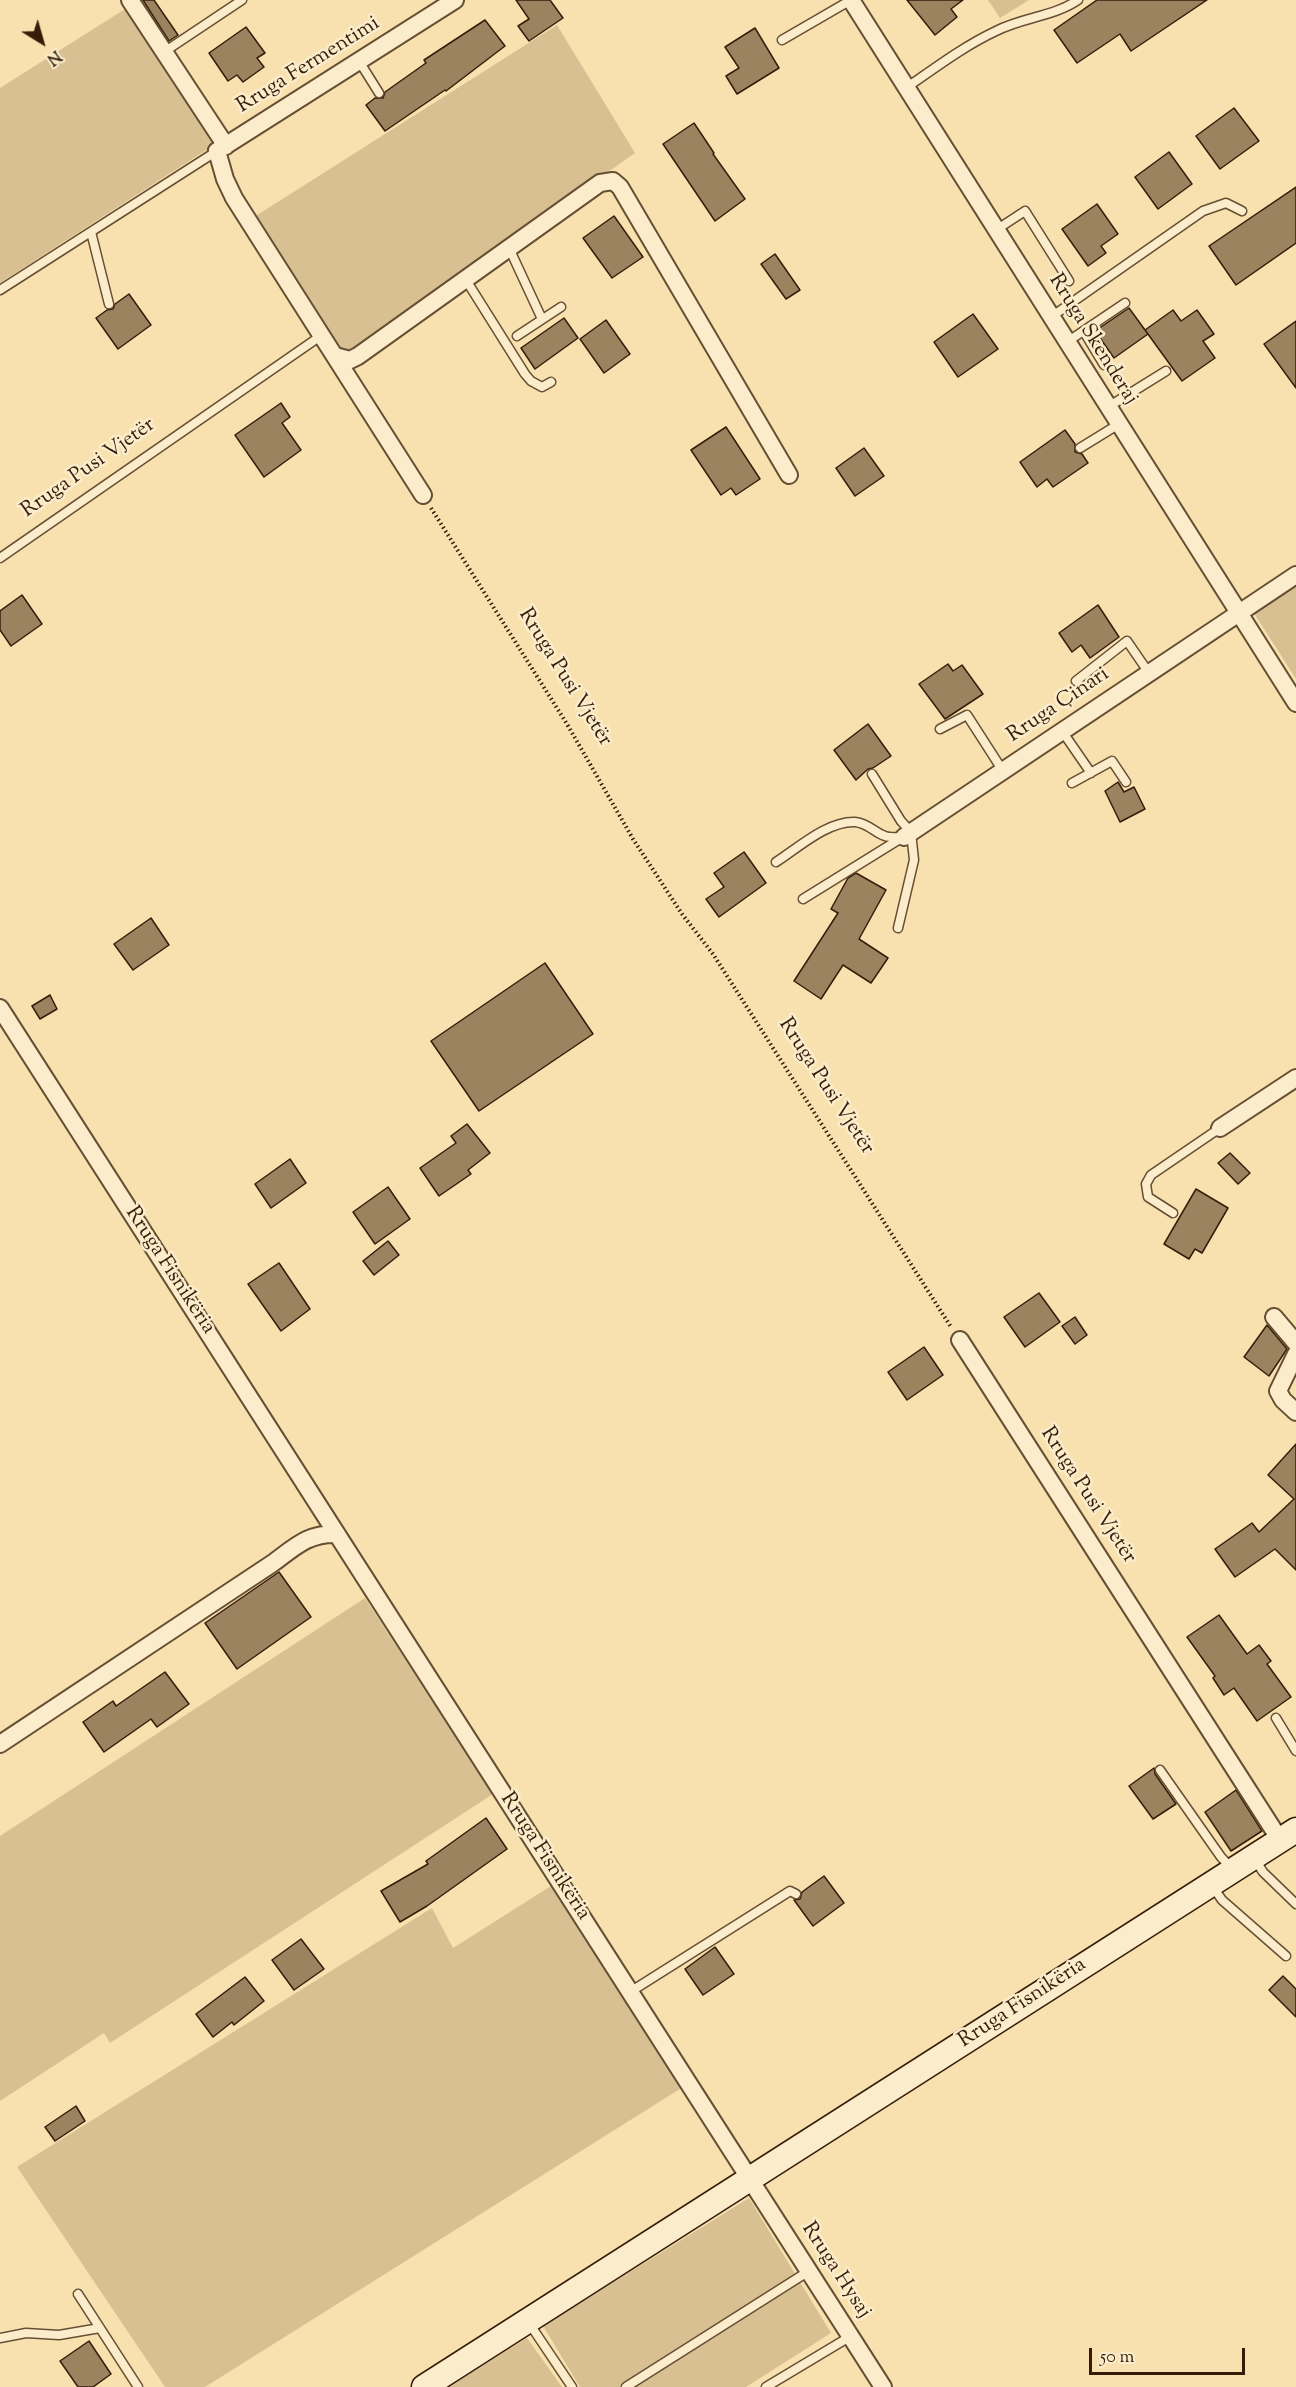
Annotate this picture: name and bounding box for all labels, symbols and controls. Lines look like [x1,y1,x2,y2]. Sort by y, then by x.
north arrow [12,12,72,72]
street label: Rruga Fermentimi [233,12,385,120]
text: N [41,44,65,70]
street label: Rruga Skenderaj [1042,270,1142,410]
street label: Rruga Pusi Vjetër [17,414,161,524]
street label: Rruga Pusi Vjetër [512,605,616,751]
street label: Rruga Çinari [1003,663,1115,749]
street label: Rruga Pusi Vjetër [772,1014,878,1160]
street label: Rruga Fisnikëria [118,1202,220,1340]
street label: Rruga Pusi Vjetër [1034,1423,1140,1569]
street label: Rruga Fisnikëria [493,1788,595,1926]
street label: Rruga Fisnikëria [954,1953,1092,2055]
street label: Rruga Hysaj [795,2218,875,2324]
scale bar [1092,2336,1248,2374]
text: 50 m [1100,2345,1134,2371]

